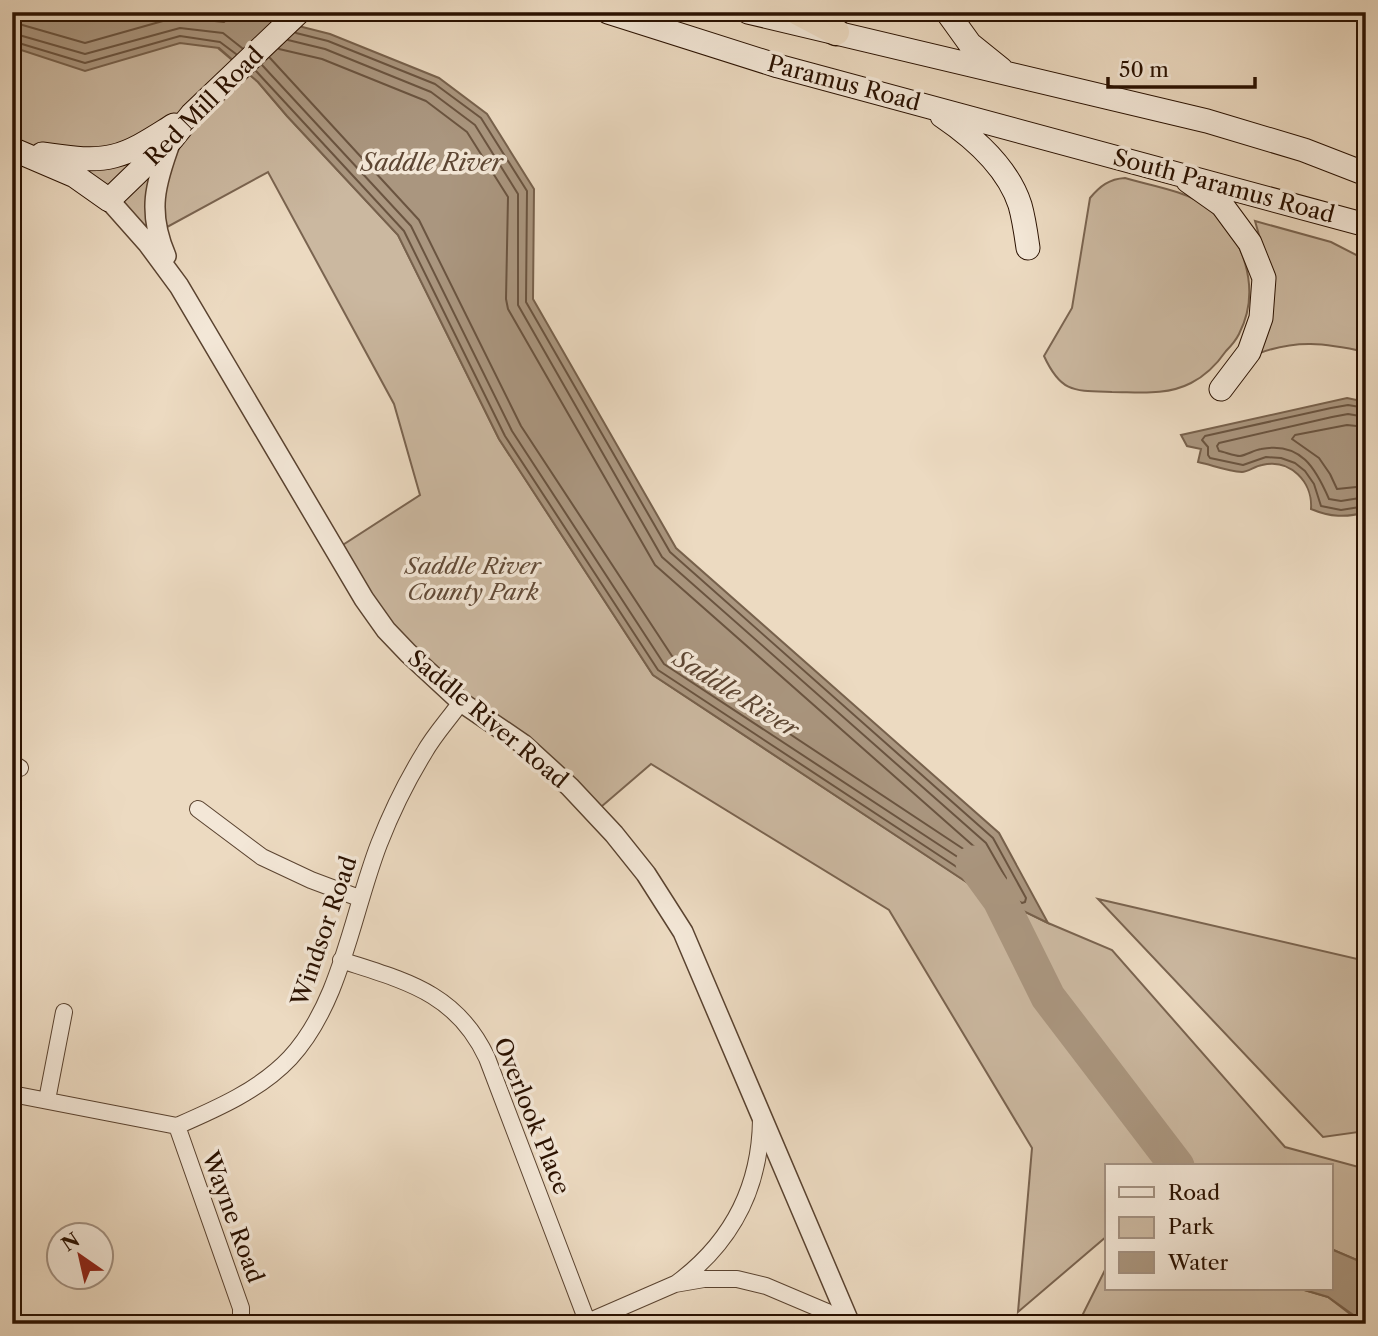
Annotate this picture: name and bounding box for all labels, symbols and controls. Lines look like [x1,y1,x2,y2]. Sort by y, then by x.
street label: Red Mill Road [139,41,269,171]
scale bar [1108,46,1256,90]
street label: Paramus Road [764,49,924,117]
text: 50 m [1119,57,1169,82]
street label: South Paramus Road [1110,143,1338,229]
water label: Saddle River [359,148,505,177]
park label: Saddle River County Park [403,552,542,606]
water label: Saddle River [667,643,806,744]
street label: Saddle River Road [402,644,574,794]
street label: Windsor Road [285,852,363,1011]
street label: Overlook Place [488,1034,576,1198]
street label: Wayne Road [196,1147,270,1287]
legend [1105,1164,1332,1290]
text: Road [1168,1180,1220,1205]
text: Park [1168,1214,1214,1239]
north arrow [46,1220,116,1290]
text: N [57,1228,84,1256]
text: Water [1167,1250,1228,1275]

